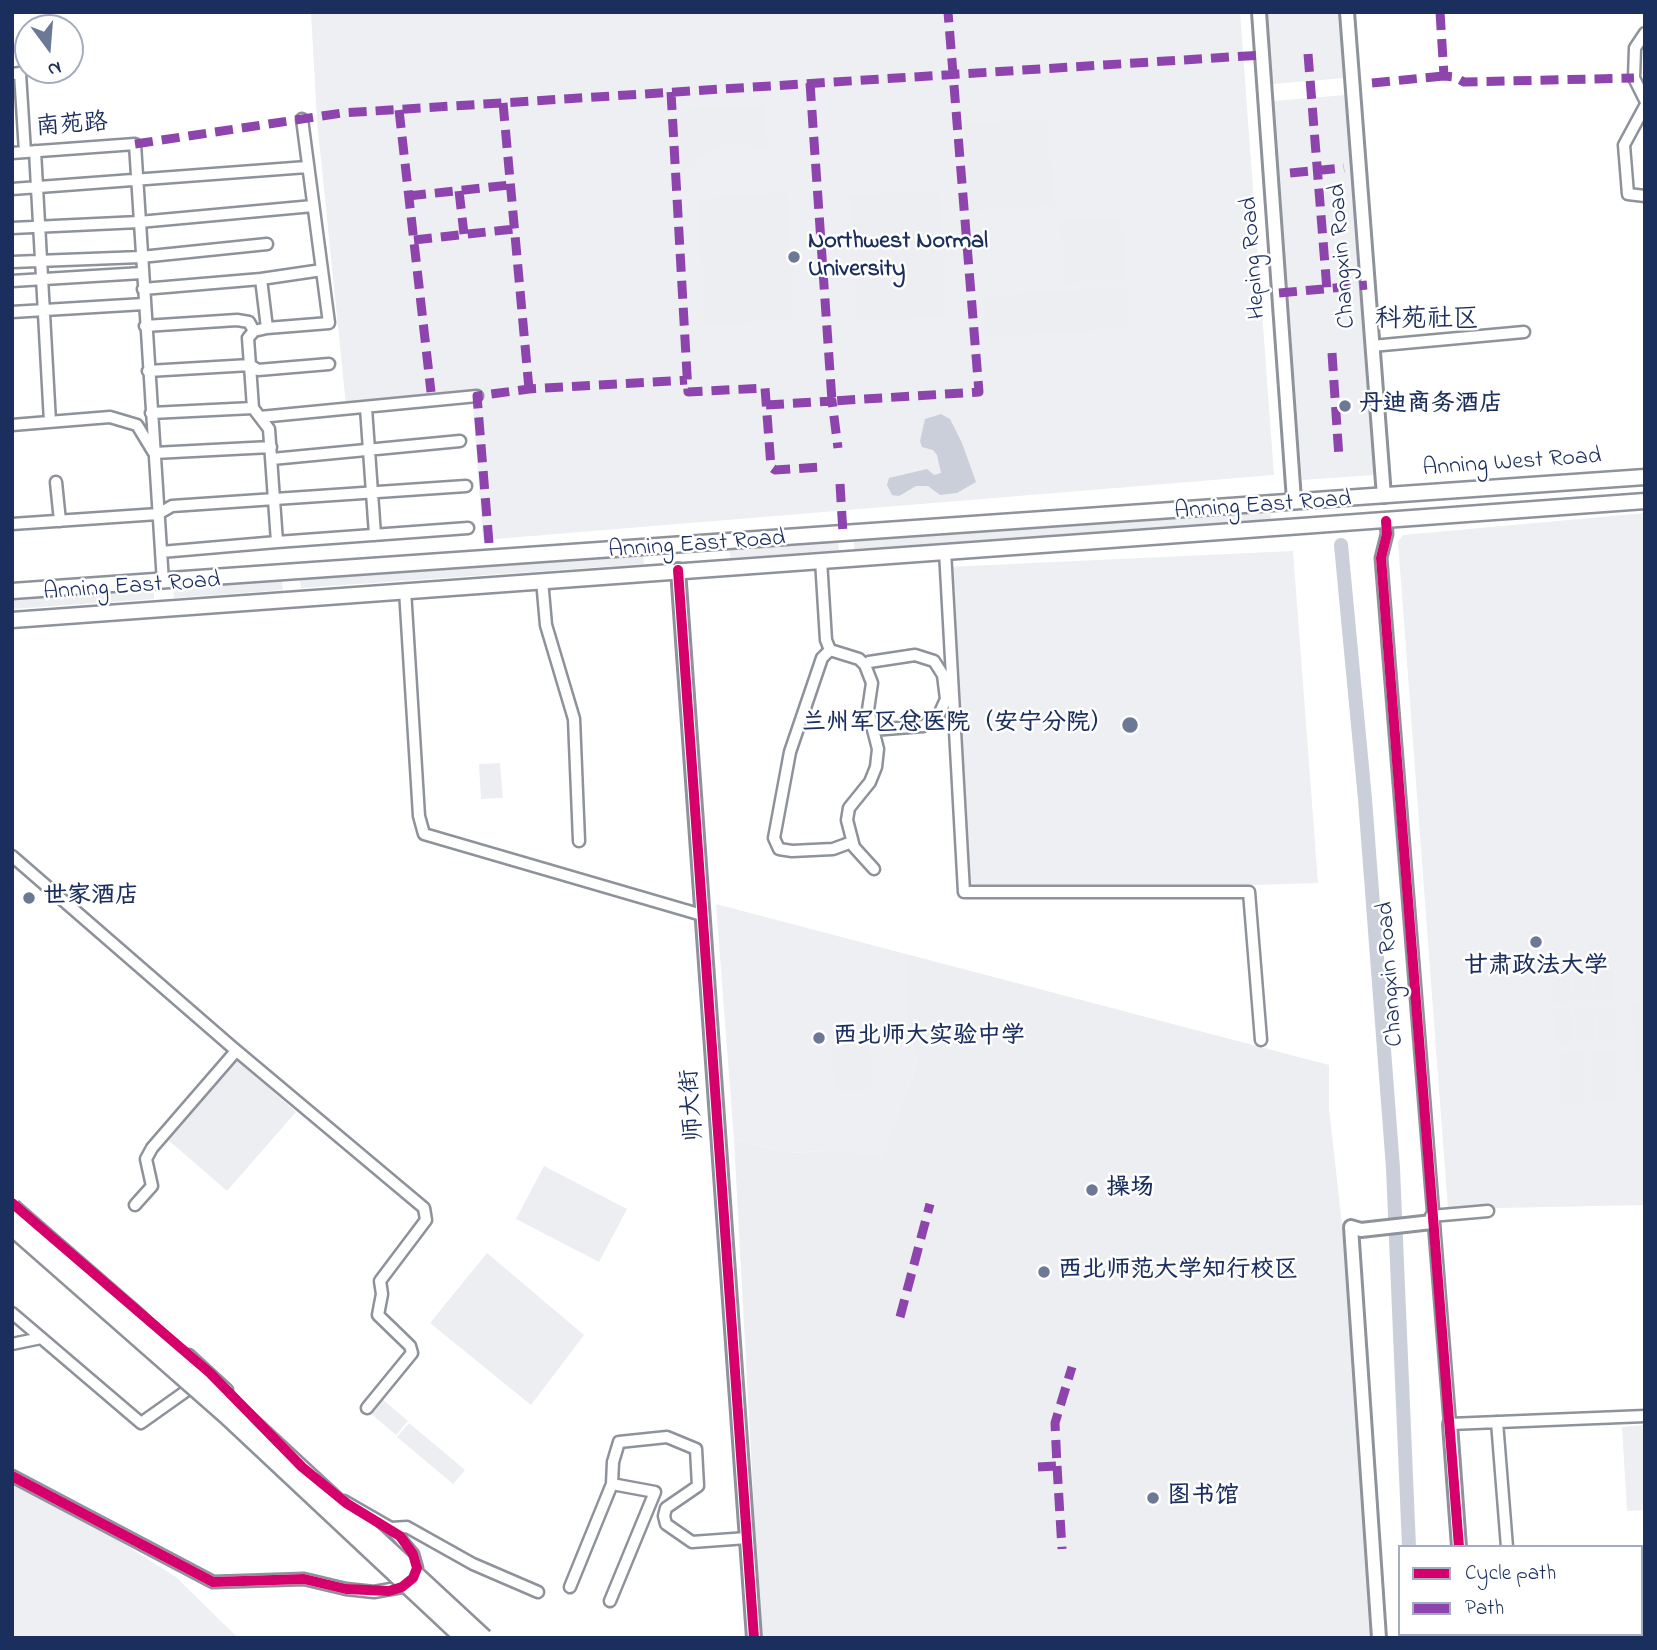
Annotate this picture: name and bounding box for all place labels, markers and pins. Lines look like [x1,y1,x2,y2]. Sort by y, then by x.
place label: Northwest Normal University [808,229,988,285]
marker: Northwest Normal University [786,249,802,265]
place label: 丹迪商务酒店 [1359,392,1503,420]
marker: 丹迪商务酒店 [1337,398,1353,414]
place label: 兰州军区总医院（安宁分院） [802,711,1114,739]
marker: 兰州军区总医院（安宁分院） [1120,715,1140,735]
place label: 世家酒店 [43,884,139,912]
marker: 世家酒店 [21,890,37,906]
marker: 甘肃政法大学 [1528,934,1544,950]
place label: 甘肃政法大学 [1464,954,1608,982]
place label: 西北师大实验中学 [833,1024,1025,1052]
marker: 西北师大实验中学 [811,1030,827,1046]
place label: 操场 [1106,1176,1154,1204]
marker: 操场 [1084,1182,1100,1198]
place label: 西北师范大学知行校区 [1058,1258,1298,1286]
marker: 西北师范大学知行校区 [1036,1264,1052,1280]
place label: 图书馆 [1167,1484,1239,1512]
marker: 图书馆 [1145,1490,1161,1506]

